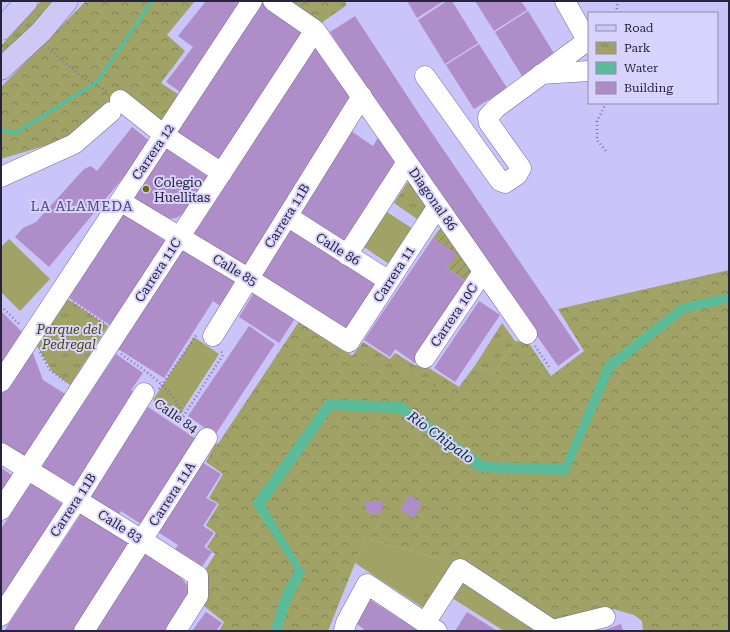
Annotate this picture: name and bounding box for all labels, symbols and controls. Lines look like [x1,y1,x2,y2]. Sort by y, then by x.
legend [588,12,718,104]
text: Road [624,21,654,35]
text: Park [624,41,651,55]
text: Water [624,61,658,75]
text: Building [624,81,673,95]
street label: Carrera 12 [129,121,177,183]
street label: Diagonal 86 [406,165,460,233]
place label: Colegio Huellitas [154,175,210,205]
street label: Carrera 11B [261,181,313,251]
marker: Colegio Huellitas [141,184,151,194]
district label: LA ALAMEDA [30,198,134,214]
street label: Calle 86 [313,230,363,268]
street label: Carrera 11C [132,235,184,305]
street label: Carrera 11 [370,243,418,305]
street label: Calle 85 [210,251,260,289]
street label: Carrera 10C [427,280,481,350]
park label: Parque del Pedregal [35,322,102,352]
street label: Calle 84 [151,396,201,437]
water label: Río Chipalo [404,407,477,466]
street label: Carrera 11A [146,459,198,529]
street label: Carrera 11B [47,470,99,540]
street label: Calle 83 [95,507,145,545]

